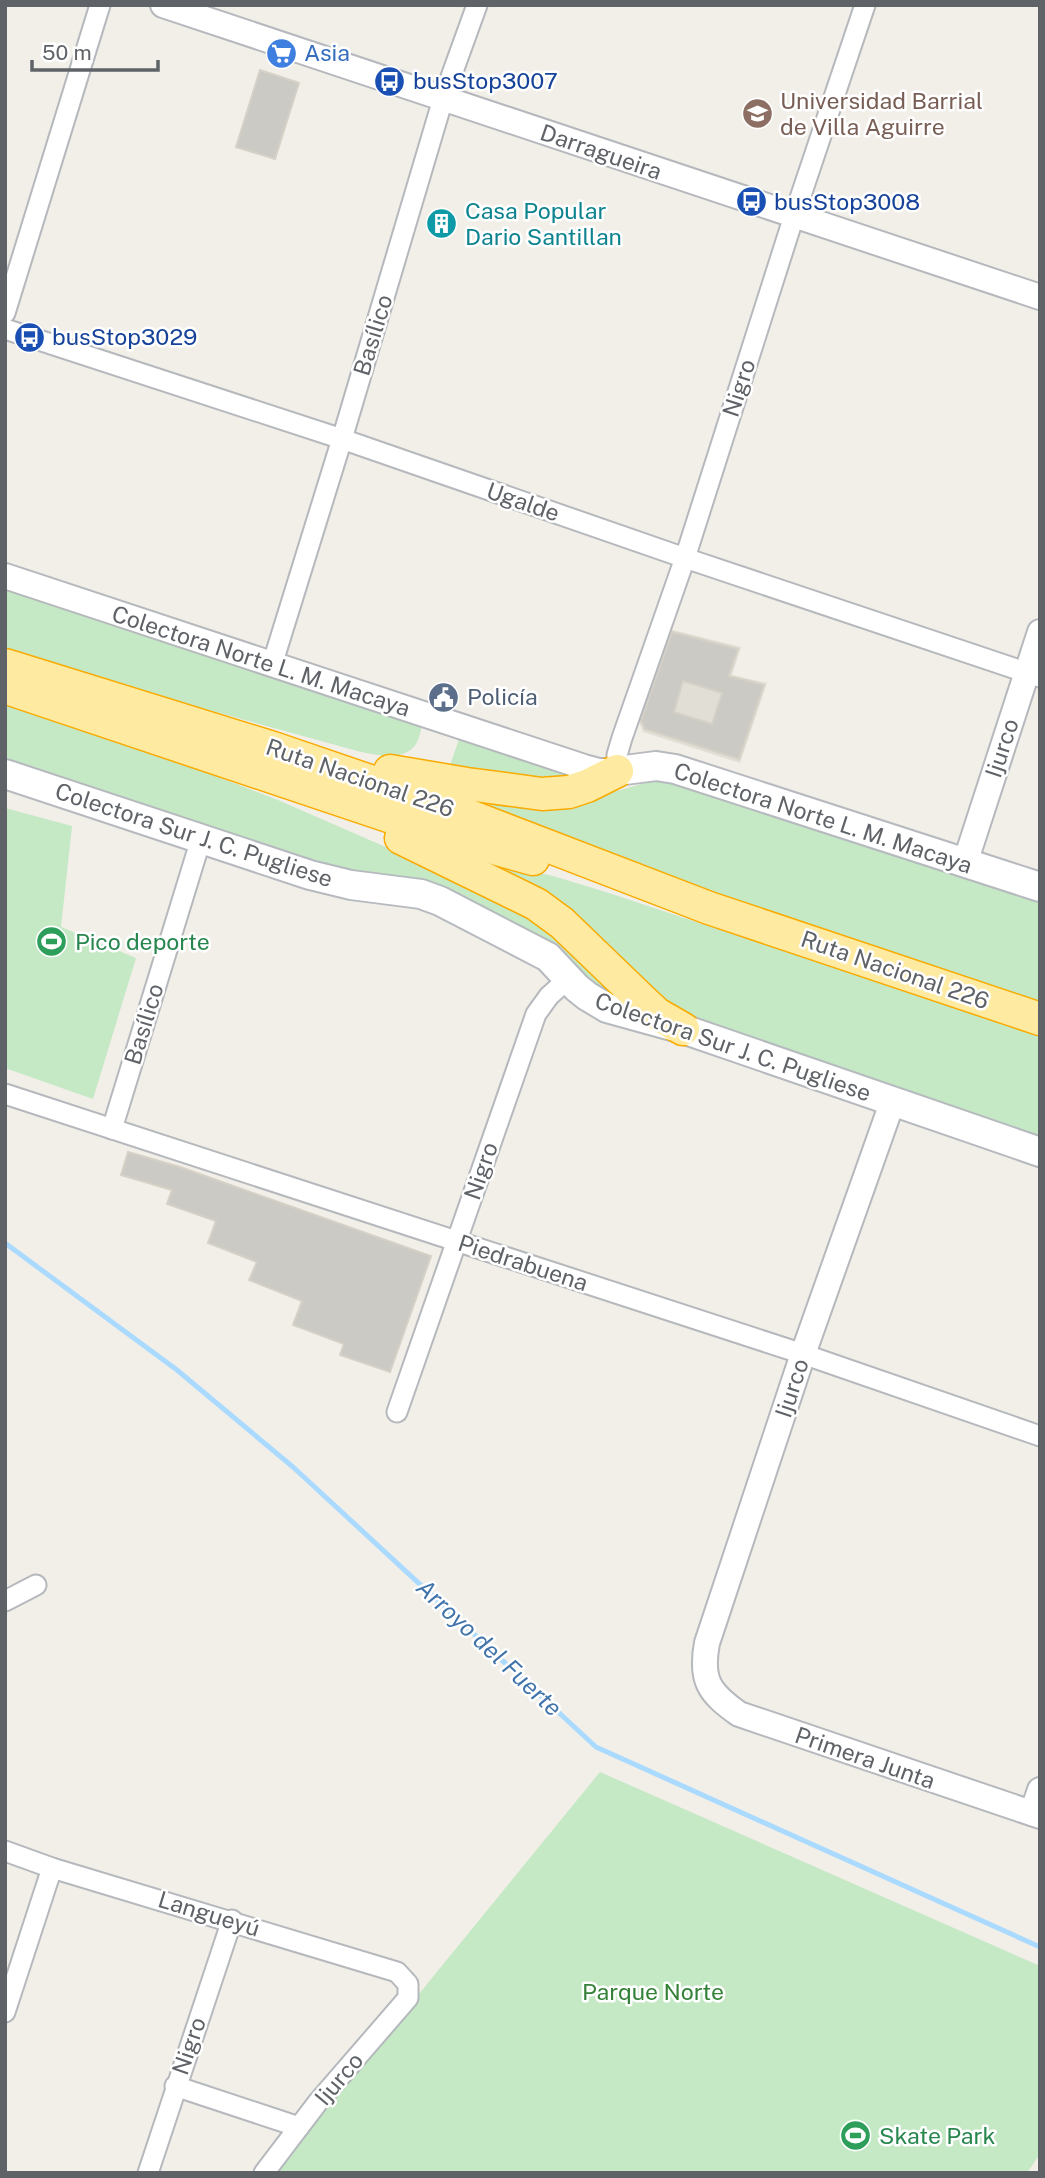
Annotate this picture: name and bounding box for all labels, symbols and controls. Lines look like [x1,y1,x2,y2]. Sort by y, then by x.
scale bar [32,28,158,72]
supermarket icon: Asia [264,36,298,70]
place label: Asia [304,39,350,66]
text: 50 m [42,40,92,65]
bus stop icon: busStop3007 [373,64,407,98]
place label: busStop3007 [413,67,558,94]
place label: Universidad Barrial de Villa Aguirre [780,87,983,140]
school or university icon: Universidad Barrial de Villa Aguirre [740,97,774,131]
street label: Darragueira [537,118,665,185]
bus stop icon: busStop3008 [734,185,768,219]
place label: busStop3008 [774,188,920,215]
place label: Casa Popular Dario Santillan [465,197,622,250]
building icon: Casa Popular Dario Santillan [425,207,459,241]
street label: Basílico [347,291,398,379]
bus stop icon: busStop3029 [12,320,46,354]
place label: busStop3029 [52,323,197,350]
street label: Nigro [717,356,760,420]
street label: Ugalde [483,476,563,527]
street label: Colectora Norte L. M. Macaya [109,599,414,722]
public building icon: Policía [427,680,461,714]
place label: Policía [467,683,538,710]
street label: Ijurco [979,715,1024,781]
street label: Ruta Nacional 226 [263,733,458,822]
street label: Colectora Norte L. M. Macaya [671,756,976,879]
street label: Colectora Sur J. C. Pugliese [52,777,336,892]
sports icon: Pico deporte [35,925,69,959]
street label: Ruta Nacional 226 [798,925,993,1014]
place label: Pico deporte [75,928,210,955]
street label: Basílico [118,980,169,1068]
street label: Colectora Sur J. C. Pugliese [592,987,875,1107]
street label: Nigro [458,1138,503,1203]
street label: Piedrabuena [455,1229,591,1296]
street label: Ijurco [769,1355,814,1421]
water label: Arroyo del Fuerte [411,1573,568,1722]
street label: Primera Junta [792,1721,939,1794]
street label: Langueyú [155,1885,263,1942]
park label: Parque Norte [582,1978,724,2005]
street label: Nigro [166,2013,211,2078]
street label: Ijurco [309,2047,368,2110]
sports icon: Skate Park [839,2119,873,2153]
place label: Skate Park [879,2122,995,2149]

